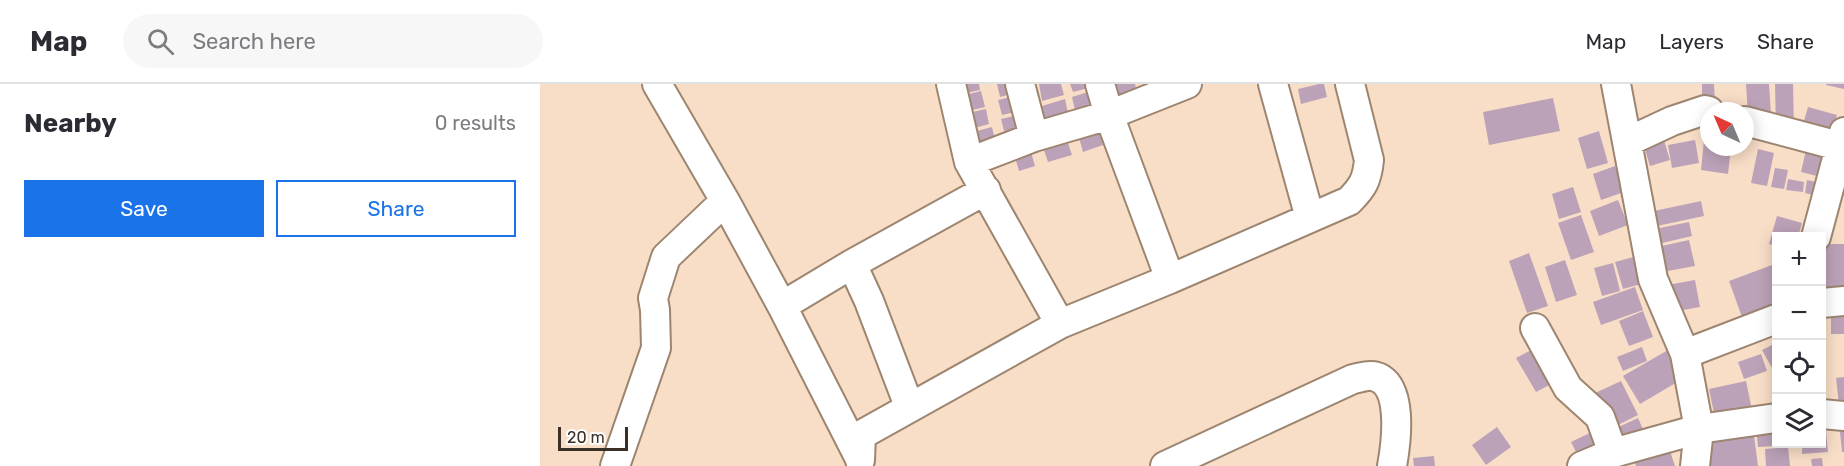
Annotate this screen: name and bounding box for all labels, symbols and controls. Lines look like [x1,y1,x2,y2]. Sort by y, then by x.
search box [123,14,543,68]
text: Map [30,25,87,58]
icon: search [144,25,177,58]
text: Search here [192,28,316,55]
text: Map [1585,29,1626,54]
text: Layers [1659,29,1724,54]
text: Share [1757,29,1814,54]
north arrow [1700,102,1754,156]
text: Nearby [24,108,117,139]
text: 0 results [435,111,516,135]
button: Save [24,180,264,237]
button: Share [276,180,516,237]
map controls [1772,232,1826,448]
button: + [1772,232,1826,286]
button: − [1772,286,1826,340]
button: locate [1772,340,1826,394]
button: layers [1772,394,1826,448]
scale bar [558,424,628,452]
text: 20 m [567,428,605,447]

